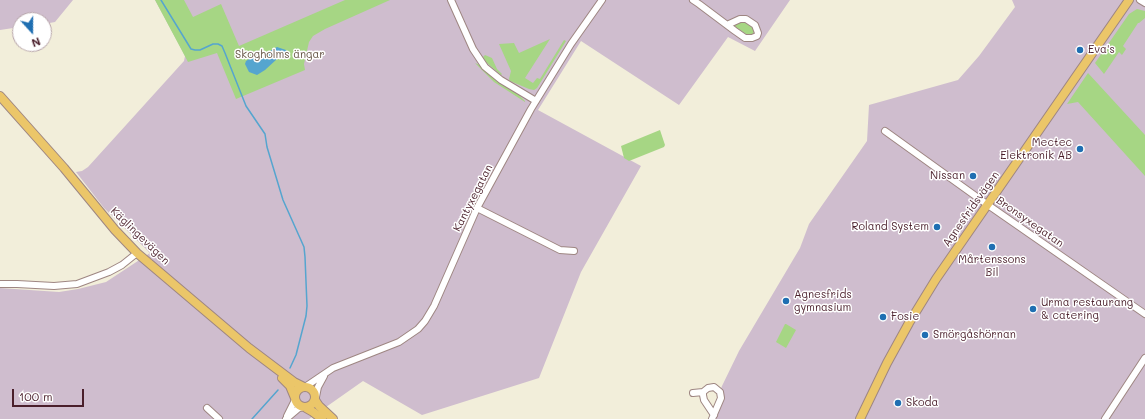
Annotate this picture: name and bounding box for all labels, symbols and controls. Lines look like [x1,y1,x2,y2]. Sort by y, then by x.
north arrow [12,12,52,52]
text: N [30,34,43,51]
place label: Eva's [1088,43,1115,57]
marker: Eva's [1075,45,1085,55]
park label: Skogholms ängar [235,48,325,62]
place label: Mectec Elektronik AB [1000,136,1072,162]
marker: Mectec Elektronik AB [1075,144,1085,154]
street label: Kantyxegatan [450,162,496,234]
place label: Nissan [930,169,965,183]
street label: Agnesfridsvägen [940,169,1002,249]
marker: Nissan [968,171,978,181]
street label: Bronsyxegatan [994,194,1066,250]
street label: Käglingevägen [108,205,172,267]
place label: Roland System [852,220,929,234]
marker: Roland System [932,222,942,232]
marker: Mårtenssons Bil [987,242,997,252]
place label: Mårtenssons Bil [958,253,1026,279]
place label: Agnesfrids gymnasium [794,288,852,314]
marker: Agnesfrids gymnasium [781,296,791,306]
place label: Urma restaurang & catering [1041,296,1133,322]
marker: Urma restaurang & catering [1028,304,1038,314]
place label: Fosie [891,310,919,324]
marker: Fosie [878,312,888,322]
place label: Smörgåshörnan [933,328,1016,342]
marker: Smörgåshörnan [920,330,930,340]
scale bar [14,381,86,407]
text: 100 m [19,388,53,404]
place label: Skoda [906,396,938,410]
marker: Skoda [893,398,903,408]

